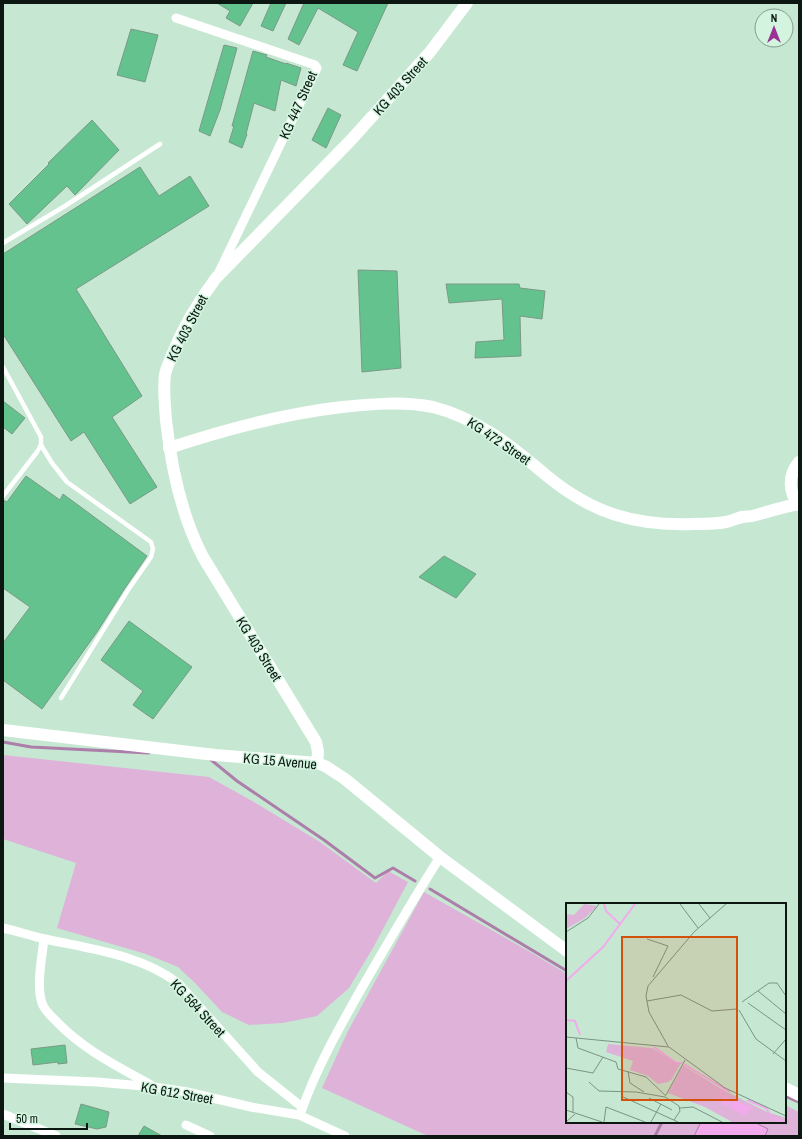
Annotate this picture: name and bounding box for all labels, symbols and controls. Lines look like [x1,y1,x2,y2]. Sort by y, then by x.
north arrow [754,8,794,48]
text: N [771,11,777,25]
street label: KG 403 Street [369,53,431,119]
street label: KG 447 Street [275,68,321,142]
street label: KG 403 Street [162,291,212,365]
street label: KG 472 Street [464,413,534,469]
street label: KG 403 Street [232,613,286,685]
street label: KG 15 Avenue [242,749,318,773]
inset map [566,903,786,1123]
street label: KG 564 Street [167,975,229,1041]
street label: KG 612 Street [140,1078,214,1108]
scale bar [10,1105,87,1131]
text: 50 m [16,1111,38,1127]

